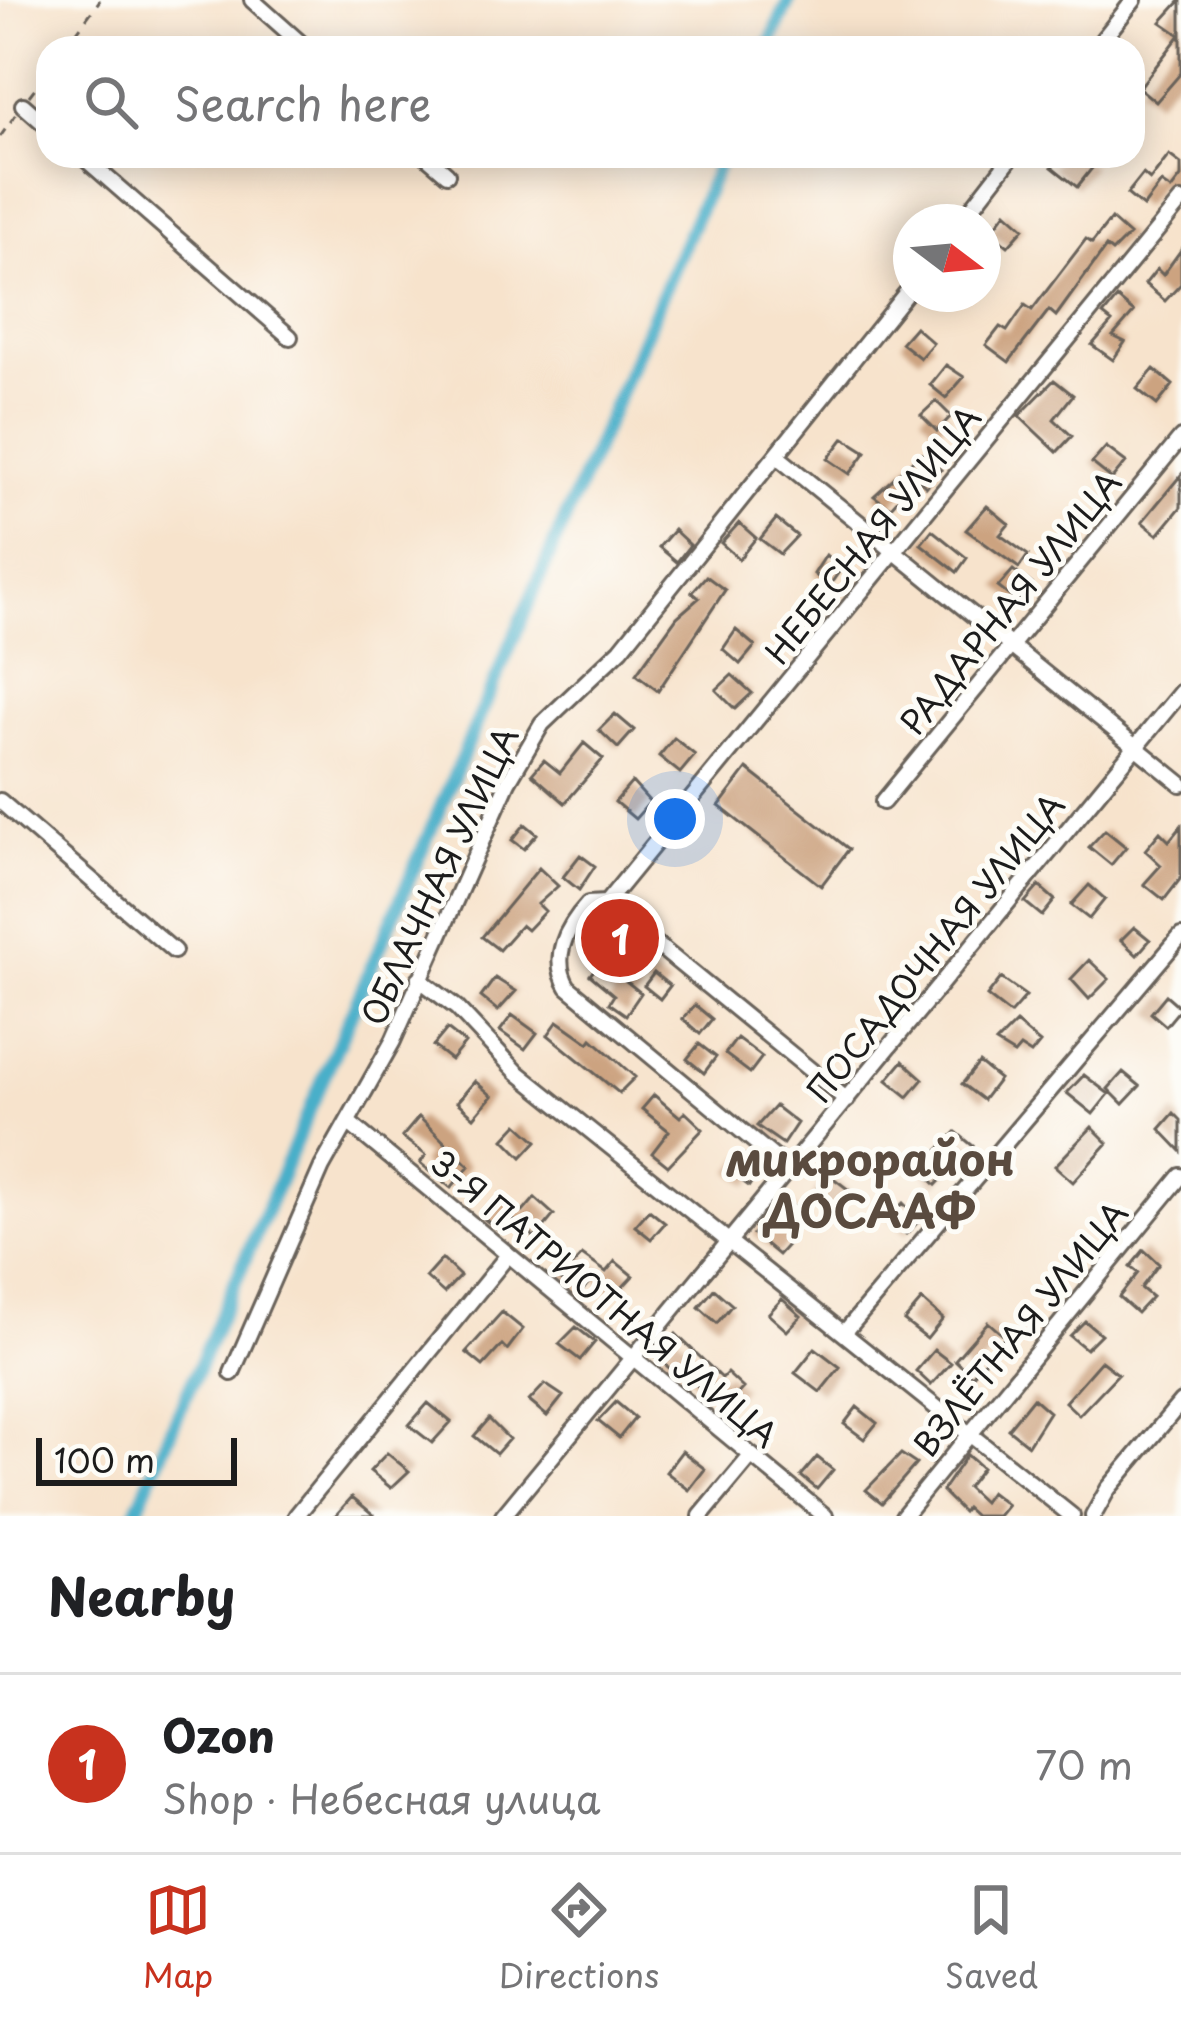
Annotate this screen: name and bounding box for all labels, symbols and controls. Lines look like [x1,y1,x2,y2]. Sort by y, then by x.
search box [36,36,1145,168]
text: Search here [174,68,431,136]
icon: search [78,69,144,135]
north arrow [893,204,1001,312]
street label: НЕБЕСНАЯ УЛИЦА [751,394,992,674]
street label: РАДАРНАЯ УЛИЦА [887,459,1132,745]
street label: ОБЛАЧНАЯ УЛИЦА [347,717,529,1033]
street label: ПОСАДОЧНАЯ УЛИЦА [794,781,1075,1112]
your location [645,789,705,849]
pin: 1 [581,893,659,983]
district label: микрорайон ДОСААФ [725,1123,1015,1243]
street label: 3-Я ПАТРИОТНАЯ УЛИЦА [421,1137,790,1458]
street label: ВЗЛЁТНАЯ УЛИЦА [901,1189,1138,1466]
scale bar [36,1432,237,1485]
text: 100 m [54,1434,155,1484]
text: Nearby [48,1556,235,1633]
text: Ozon [162,1700,275,1768]
text: 1 [78,1734,96,1793]
text: 70 m [1035,1734,1133,1793]
text: Shop · Небесная улица [162,1768,600,1827]
tab: Map [143,1877,213,1999]
tab: Directions [499,1877,659,1999]
tab: Saved [945,1877,1038,1999]

